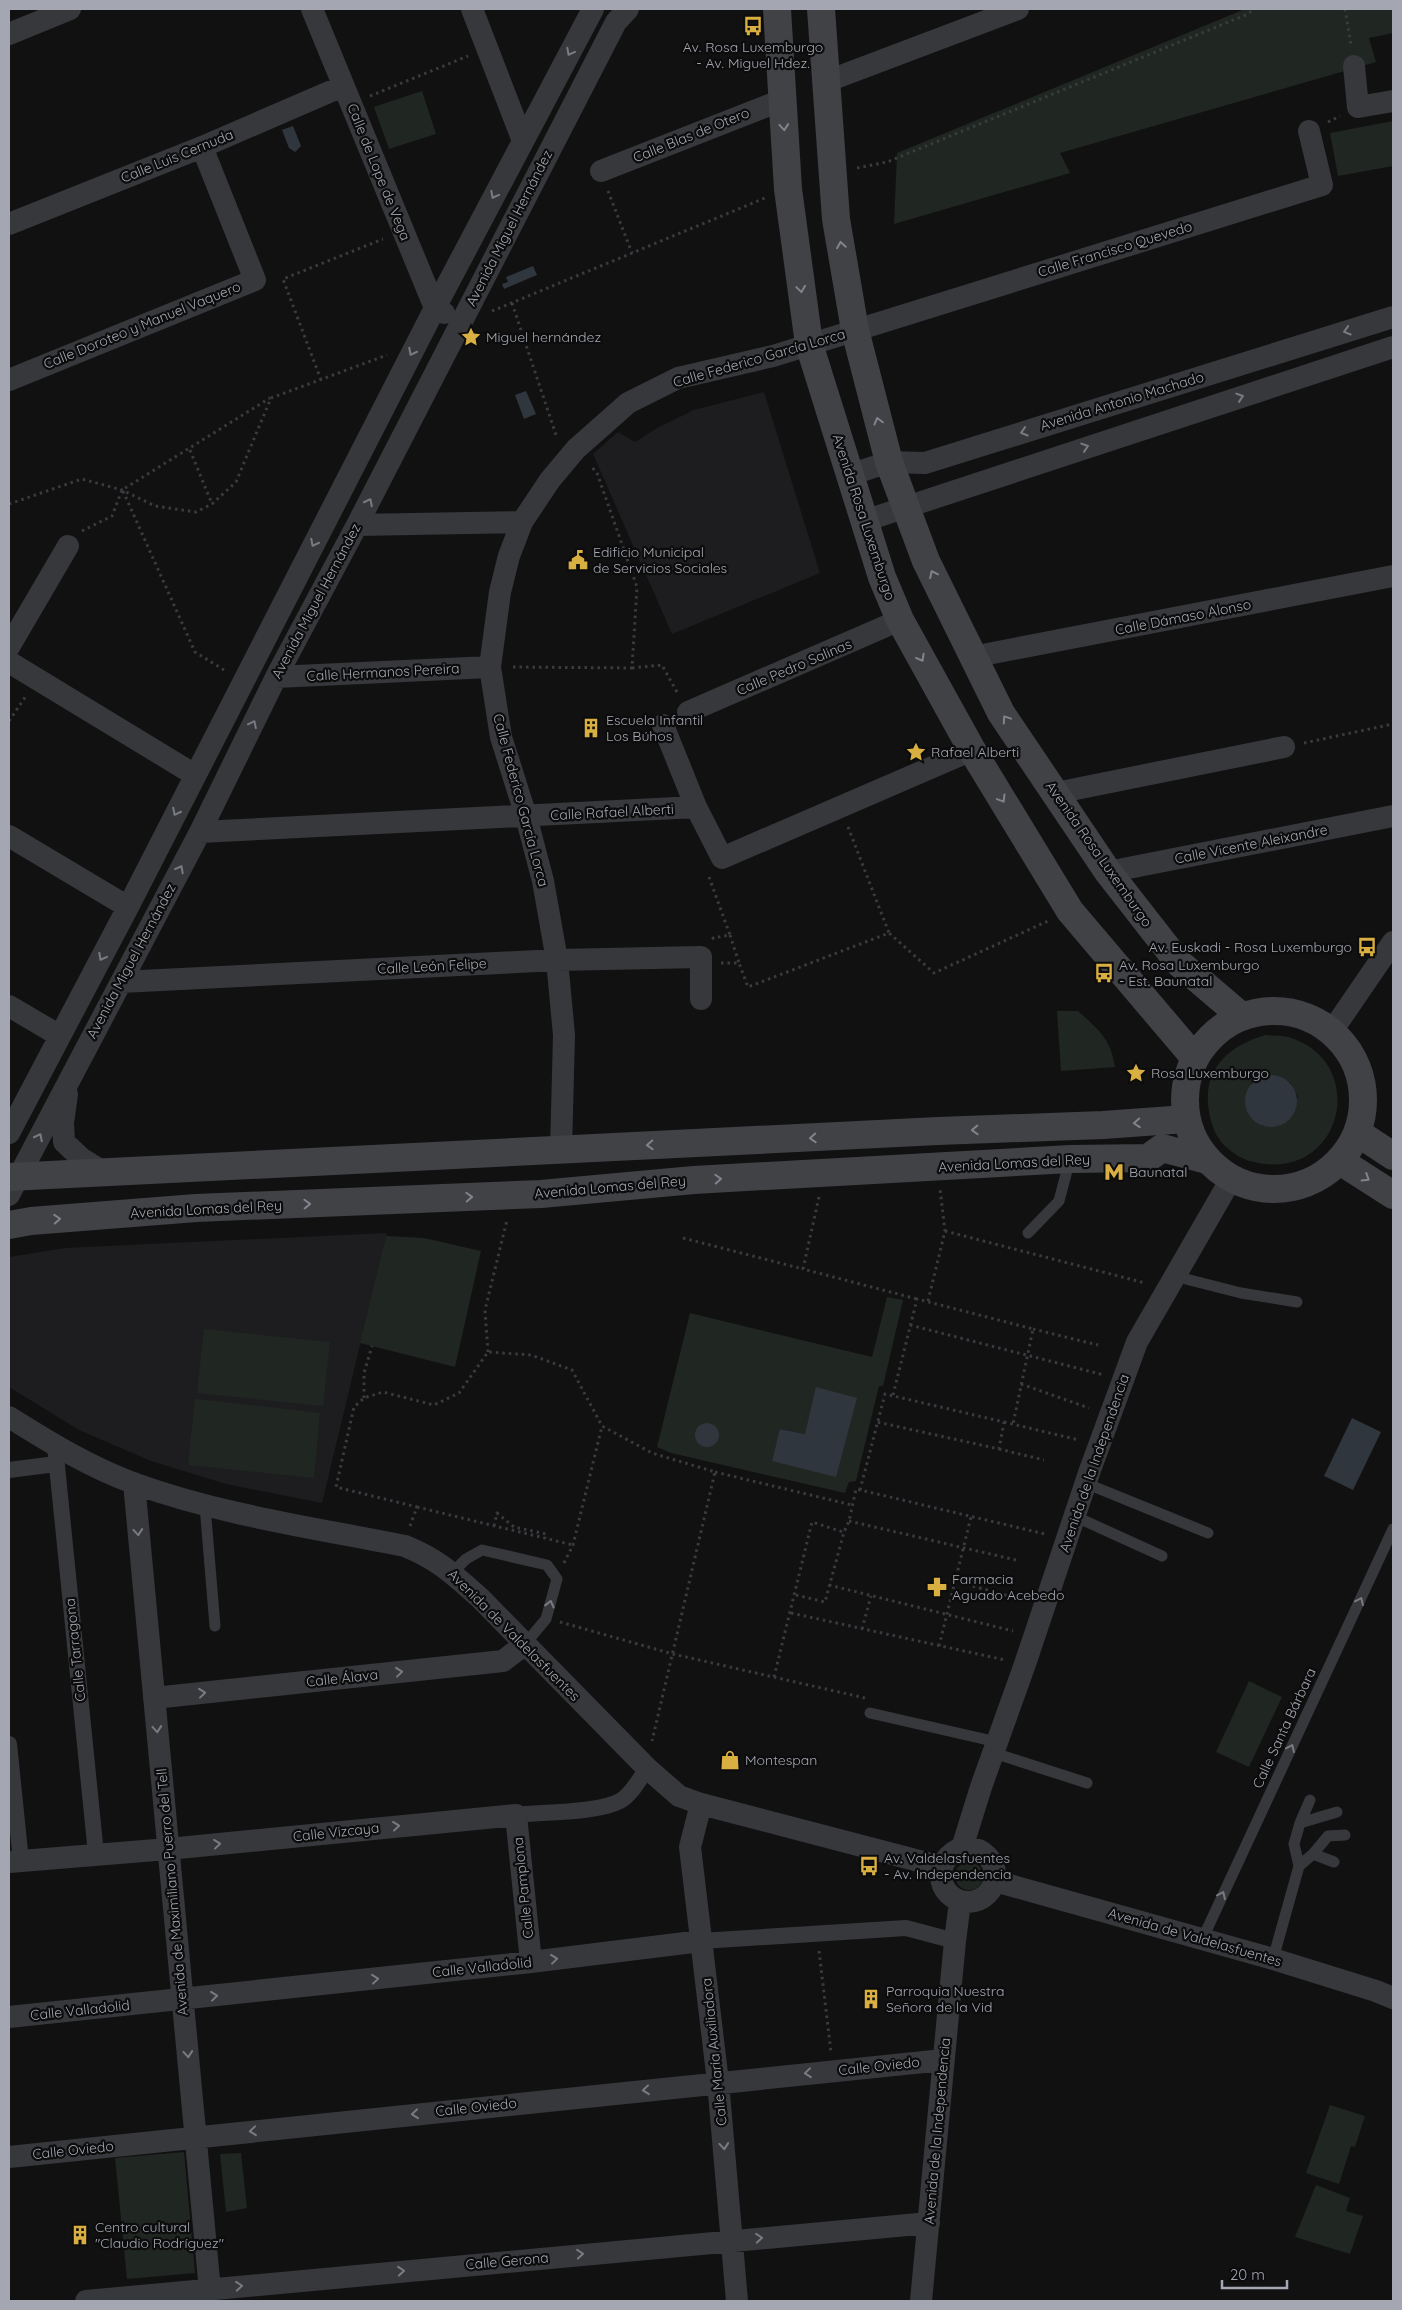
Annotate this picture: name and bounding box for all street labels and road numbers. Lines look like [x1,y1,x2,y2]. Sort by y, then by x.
street label: Calle de Lope de Vega [343,101,415,243]
street label: Calle Blas de Otero [630,103,752,167]
street label: Calle Luis Cernuda [118,125,236,187]
street label: Avenida Miguel Hernández [462,147,556,309]
street label: Calle Francisco Quevedo [1036,217,1194,281]
street label: Calle Doroteo y Manuel Vaquero [41,277,243,373]
street label: Calle Federico García Lorca [671,325,847,391]
street label: Avenida Antonio Machado [1038,368,1206,434]
street label: Avenida Rosa Luxemburgo [829,432,899,602]
street label: Avenida Miguel Hernández [267,520,365,682]
street label: Calle Dámaso Alonso [1114,595,1252,639]
street label: Calle Pedro Salinas [734,635,854,699]
street label: Calle Hermanos Pereira [306,659,460,685]
street label: Calle Federico García Lorca [489,712,553,888]
street label: Avenida Rosa Luxemburgo [1042,778,1156,930]
street label: Calle Rafael Alberti [550,800,674,824]
street label: Calle Vicente Aleixandre [1173,820,1329,868]
street label: Avenida Miguel Hernández [82,880,180,1042]
street label: Calle León Felipe [377,954,487,978]
street label: Avenida Lomas del Rey [938,1150,1090,1176]
street label: Avenida Lomas del Rey [534,1171,686,1203]
street label: Avenida Lomas del Rey [130,1196,282,1222]
street label: Avenida de la Independencia [1055,1372,1133,1554]
street label: Avenida de Valdelasfuentes [444,1565,584,1705]
street label: Calle Tarragona [61,1597,89,1703]
street label: Calle Álava [305,1665,379,1691]
street label: Calle Santa Bárbara [1248,1665,1320,1791]
street label: Avenida de Maximiliano Puerro del Tell [152,1768,192,2016]
street label: Calle Vizcaya [292,1819,380,1845]
street label: Calle Pamplona [509,1836,537,1940]
street label: Avenida de Valdelasfuentes [1106,1904,1284,1970]
street label: Calle Valladolid [431,1953,533,1981]
street label: Calle María Auxiliadora [697,1977,731,2127]
street label: Calle Valladolid [29,1996,131,2024]
street label: Avenida de la Independencia [920,2037,954,2225]
street label: Calle Oviedo [837,2053,921,2079]
street label: Calle Oviedo [434,2094,518,2120]
street label: Calle Oviedo [31,2137,115,2163]
street label: Calle Gerona [465,2248,549,2274]

